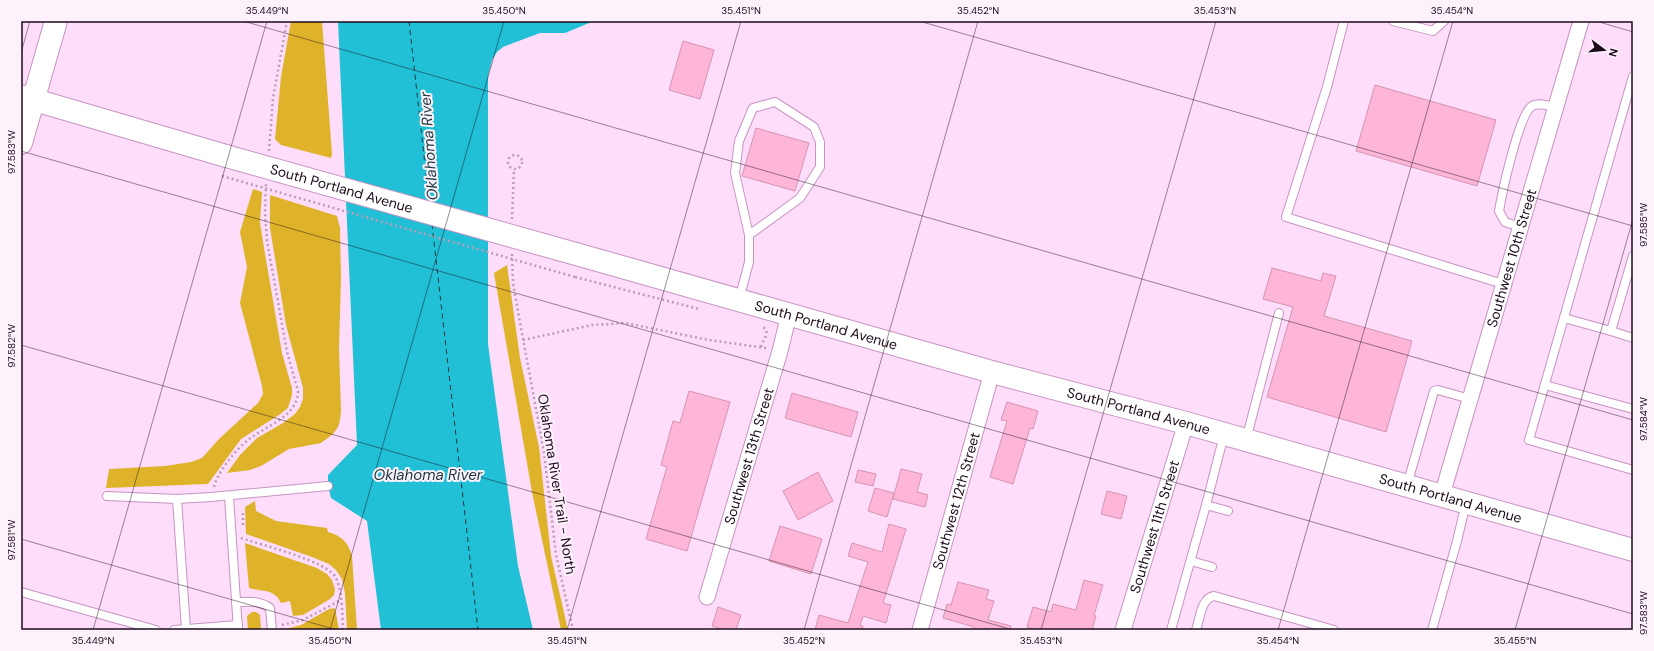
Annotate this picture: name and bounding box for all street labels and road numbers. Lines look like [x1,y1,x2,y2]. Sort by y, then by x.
street label: South Portland Avenue [268,160,415,217]
street label: Southwest 10th Street [1483,187,1540,329]
street label: South Portland Avenue [753,296,900,354]
street label: South Portland Avenue [1065,383,1212,438]
street label: Southwest 13th Street [720,385,778,527]
street label: Oklahoma River Trail - North [534,393,580,575]
street label: Southwest 12th Street [928,430,984,572]
street label: Southwest 11th Street [1126,458,1183,595]
street label: South Portland Avenue [1377,469,1524,527]

